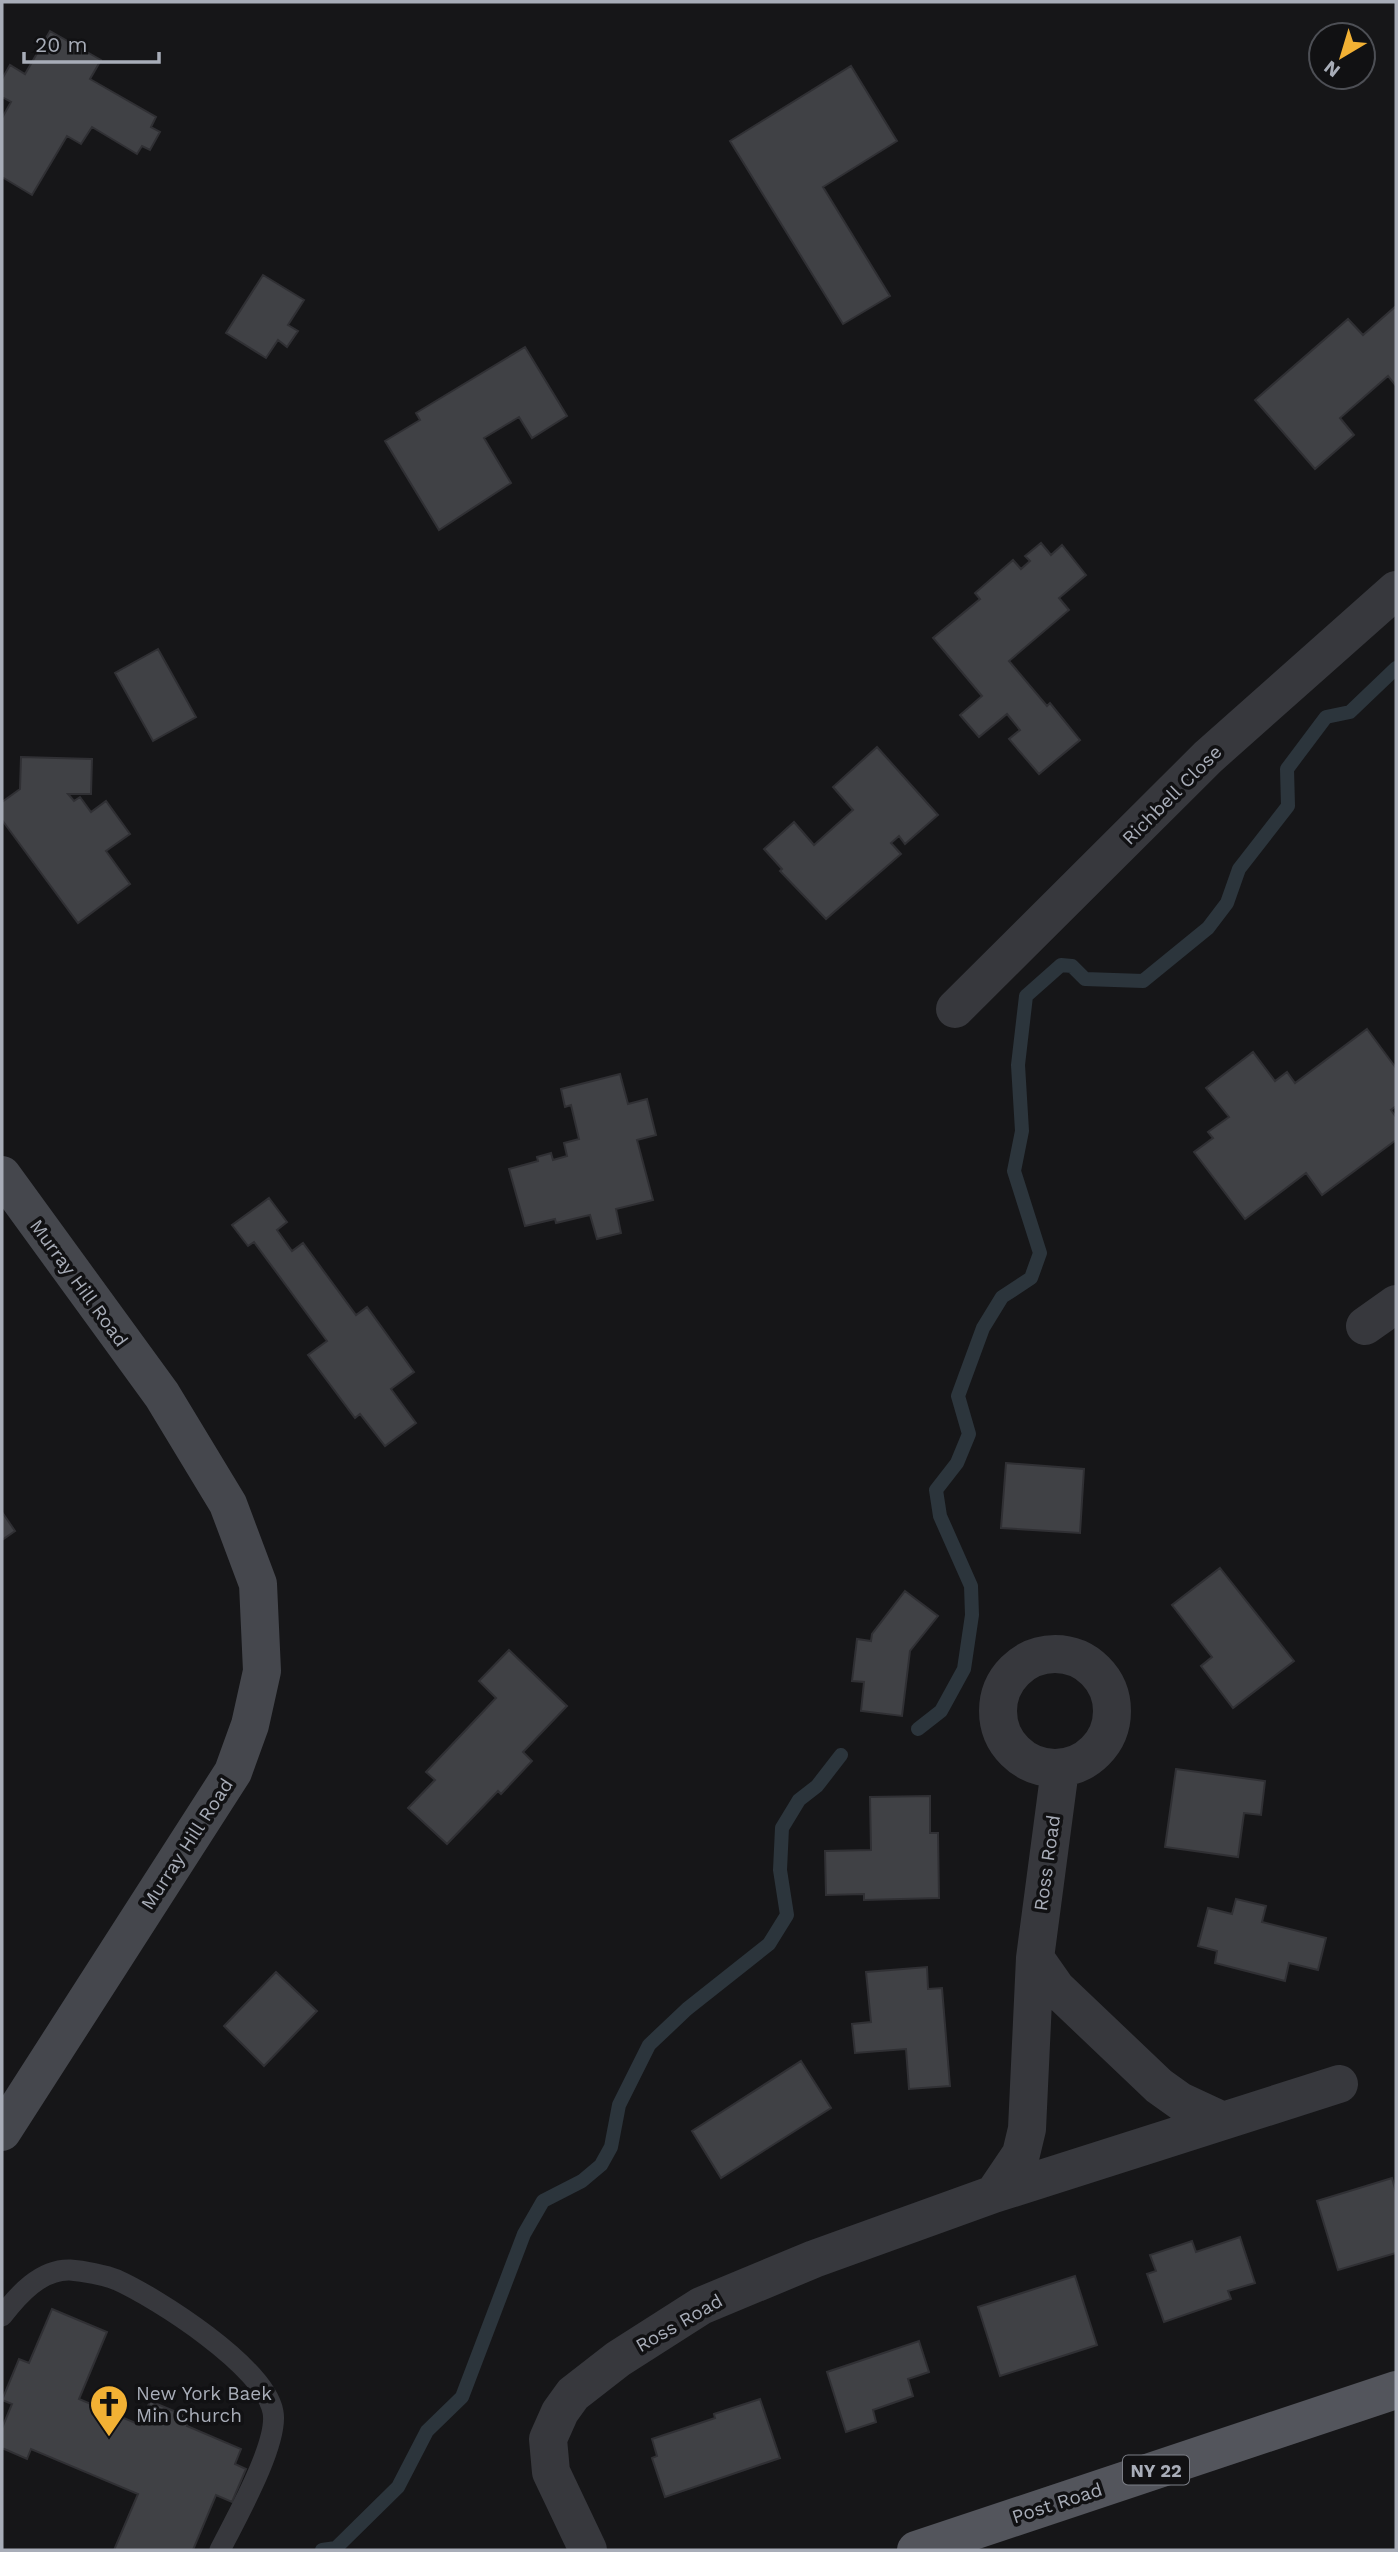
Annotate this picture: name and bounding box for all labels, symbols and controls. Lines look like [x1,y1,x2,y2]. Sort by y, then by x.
scale bar [24,21,159,65]
north arrow [1307,21,1377,91]
text: 20 m [35,32,87,57]
text: N [1319,56,1344,82]
street label: Richbell Close [1117,740,1227,850]
street label: Murray Hill Road [25,1215,133,1351]
street label: Murray Hill Road [136,1774,238,1914]
street label: Ross Road [1029,1814,1065,1912]
street label: Ross Road [631,2289,727,2357]
place label: New York Baek Min Church [136,2382,272,2427]
church icon: New York Baek Min Church [88,2383,130,2438]
road number: NY 22 [1123,2456,1189,2484]
street label: Post Road [1009,2478,1105,2528]

